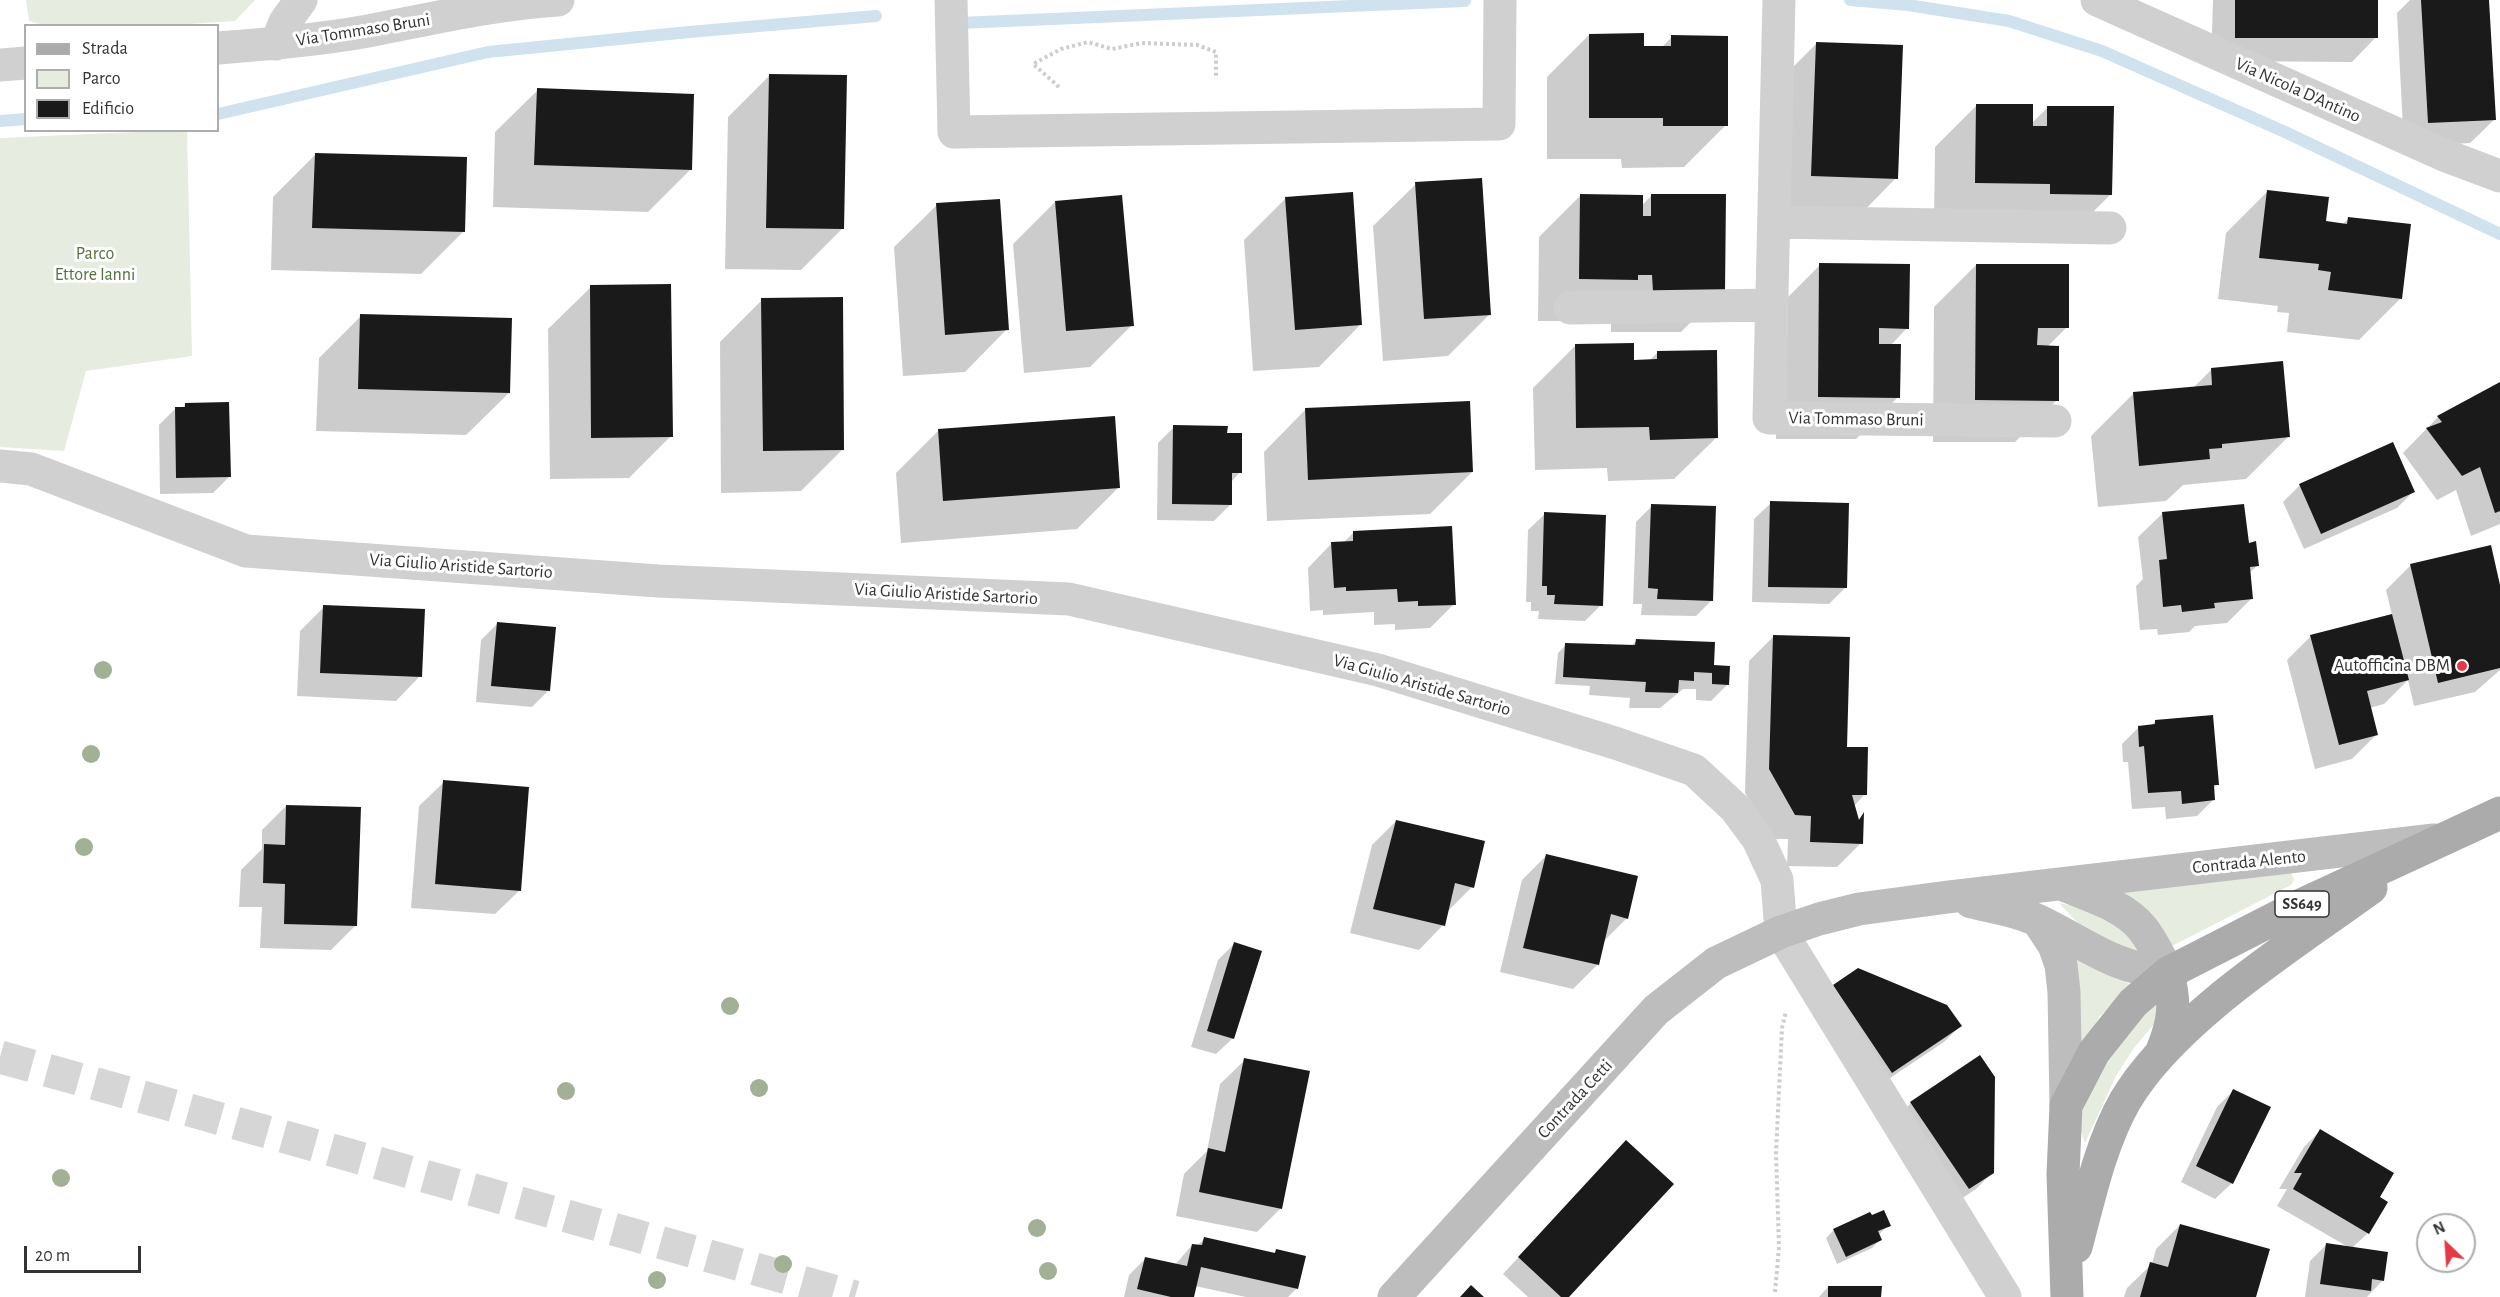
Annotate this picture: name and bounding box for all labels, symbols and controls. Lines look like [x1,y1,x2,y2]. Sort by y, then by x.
street label: Via Tommaso Bruni [294,9,432,51]
legend [24,24,219,132]
text: Strada [82,40,128,58]
street label: Via Nicola D'Antino [2232,53,2364,127]
text: Parco [82,70,121,88]
text: Edificio [82,100,134,118]
park label: Parco Ettore Ianni [55,243,135,286]
street label: Via Tommaso Bruni [1788,407,1924,431]
street label: Via Giulio Aristide Sartorio [369,549,553,583]
street label: Via Giulio Aristide Sartorio [854,578,1038,610]
street label: Via Giulio Aristide Sartorio [1331,649,1513,721]
place label: Autofficina DBM [2334,655,2450,677]
marker: Autofficina DBM [2455,659,2469,673]
street label: Contrada Alento [2191,845,2307,879]
road number: SS649 [2275,891,2329,917]
street label: Contrada Cetti [1533,1055,1617,1143]
north arrow [2416,1213,2476,1273]
text: N [2431,1219,2448,1238]
scale bar [27,1234,144,1272]
text: 20 m [35,1247,70,1265]

